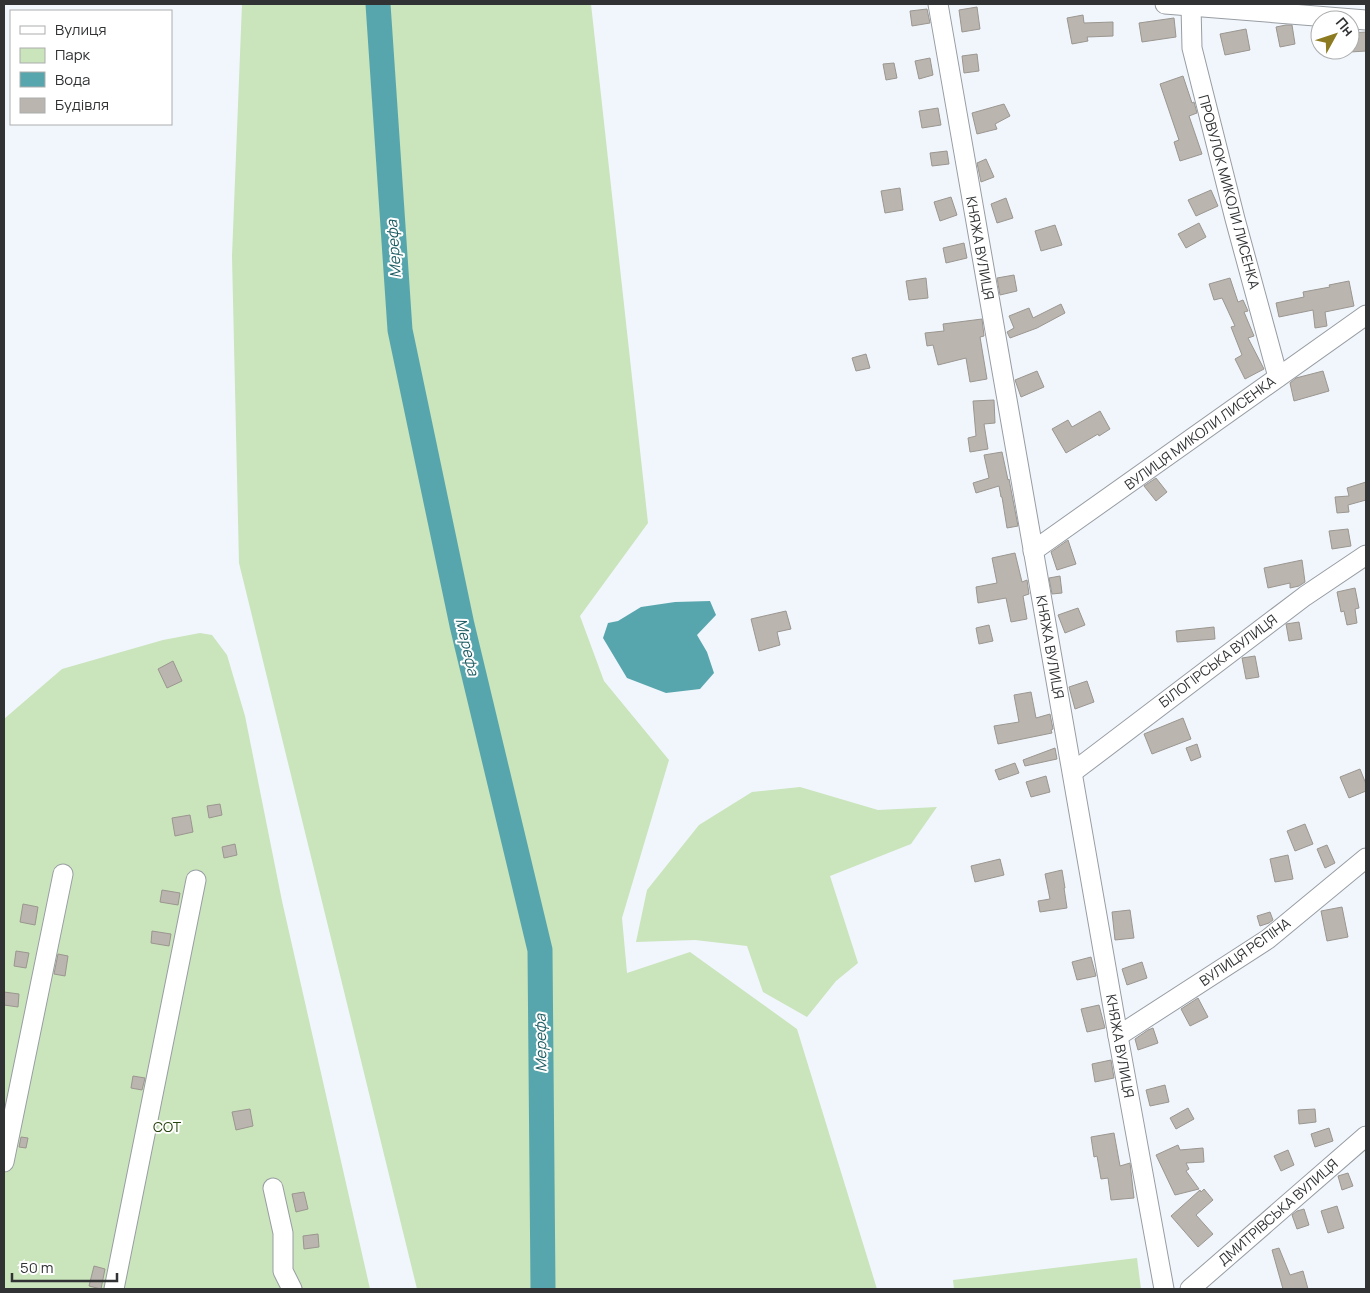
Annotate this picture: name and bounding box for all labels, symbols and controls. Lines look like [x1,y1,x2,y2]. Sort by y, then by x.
legend [10,10,172,125]
north arrow [1310,10,1360,60]
text: Пн [1332,13,1359,40]
text: Вулиця [55,19,107,40]
text: Парк [55,44,91,65]
text: Вода [55,69,90,90]
street label: ПРОВУЛОК МИКОЛИ ЛИСЕНКА [1194,93,1265,291]
text: Будівля [55,94,109,115]
street label: КНЯЖА ВУЛИЦЯ [962,195,999,301]
water label: Мерефа [381,219,406,279]
street label: ВУЛИЦЯ МИКОЛИ ЛИСЕНКА [1120,371,1279,494]
street label: КНЯЖА ВУЛИЦЯ [1032,594,1069,700]
street label: БІЛОГІРСЬКА ВУЛИЦЯ [1155,610,1281,711]
water label: Мерефа [451,616,484,678]
street label: ВУЛИЦЯ РЄПІНА [1196,913,1294,990]
street label: КНЯЖА ВУЛИЦЯ [1102,993,1139,1099]
water label: Мерефа [529,1013,552,1072]
park label: СОТ [153,1117,182,1136]
street label: ДМИТРІВСЬКА ВУЛИЦЯ [1214,1154,1342,1269]
scale bar [12,1250,118,1282]
text: 50 m [20,1257,54,1278]

